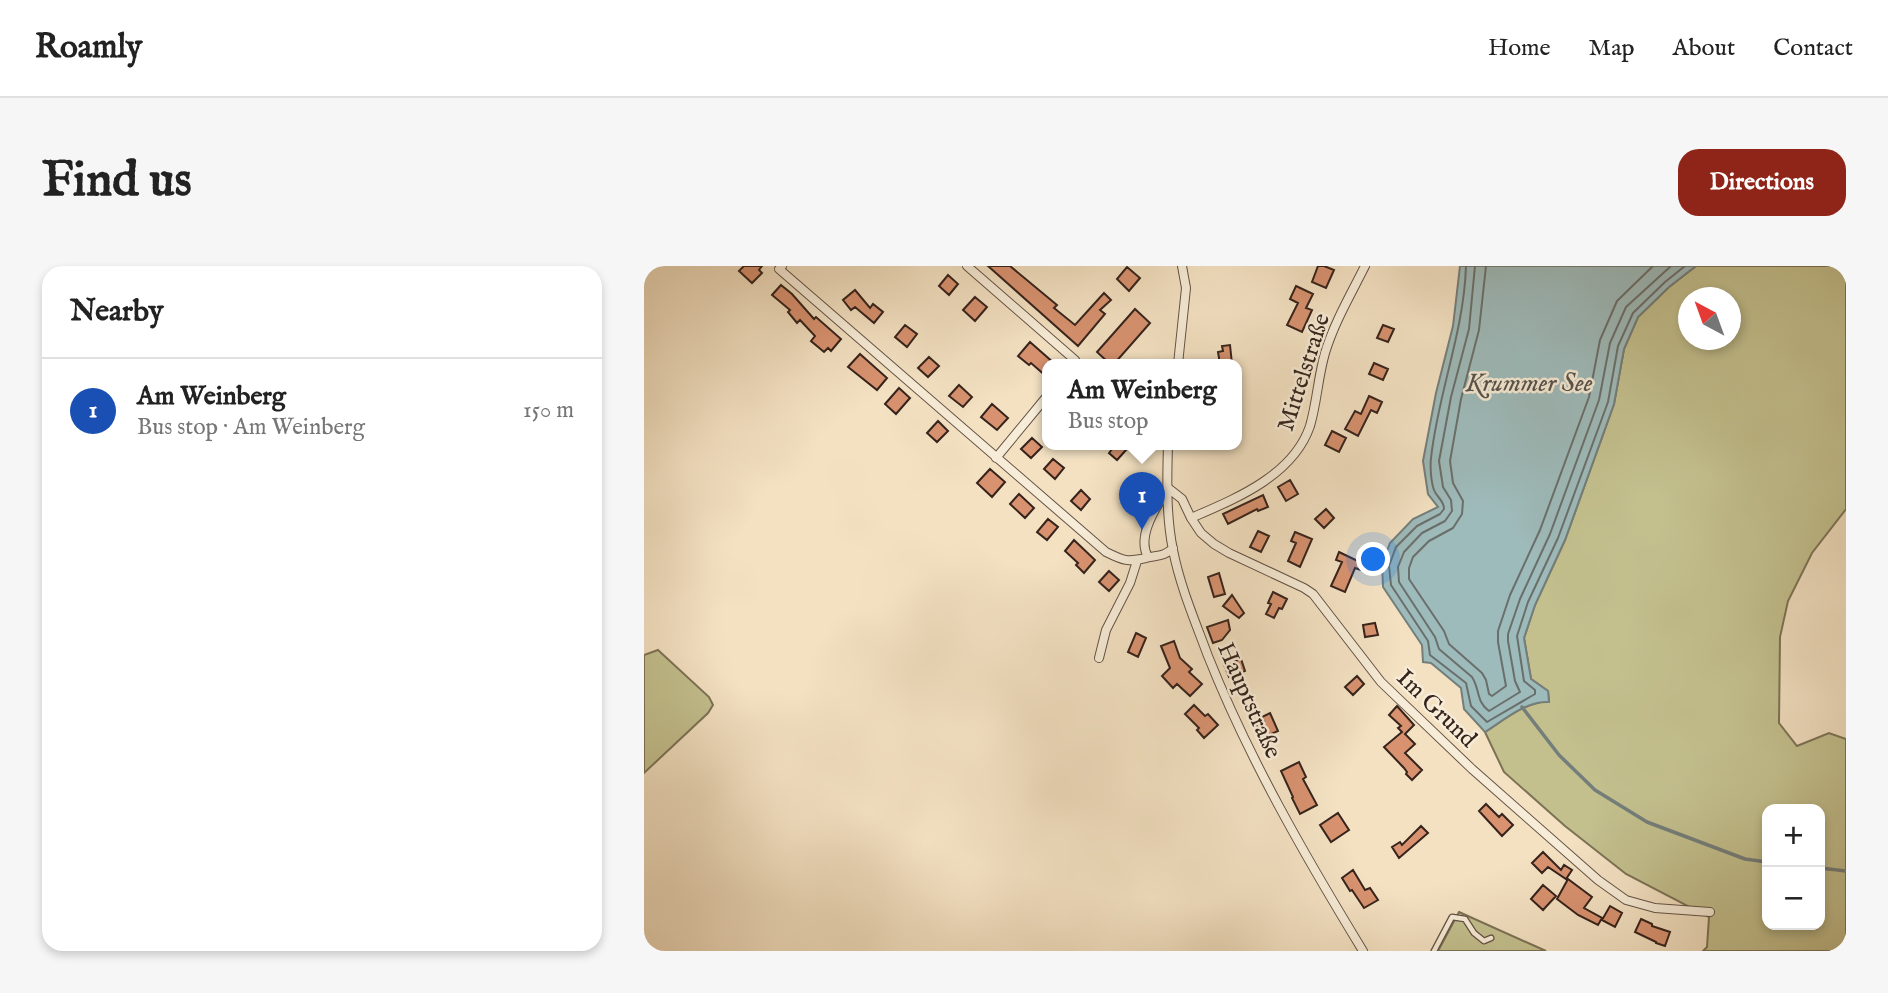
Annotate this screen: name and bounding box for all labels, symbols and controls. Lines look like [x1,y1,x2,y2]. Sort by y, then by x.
text: Roamly [35,27,142,69]
text: Home [1488,33,1551,64]
text: Map [1589,33,1635,64]
text: About [1673,33,1735,64]
text: Contact [1773,33,1853,64]
button: Directions [1678,149,1846,216]
text: Find us [42,151,192,213]
north arrow [1678,287,1741,350]
text: Nearby [70,293,163,331]
street label: Mittelstraße [1271,310,1338,435]
popup [1042,359,1242,450]
water label: Krummer See [1465,367,1593,400]
text: Am Weinberg [1068,374,1216,407]
text: Am Weinberg [137,380,286,413]
text: 1 [89,396,97,425]
text: 150 m [523,396,574,425]
text: Bus stop [1068,407,1149,436]
text: Bus stop · Am Weinberg [137,413,365,442]
pin: 1 [1119,472,1165,530]
your location [1356,542,1390,576]
street label: Hauptstraße [1209,638,1288,764]
street label: Im Grund [1389,663,1483,755]
map controls [1762,804,1825,930]
button: + [1762,804,1825,867]
button: − [1762,867,1825,930]

